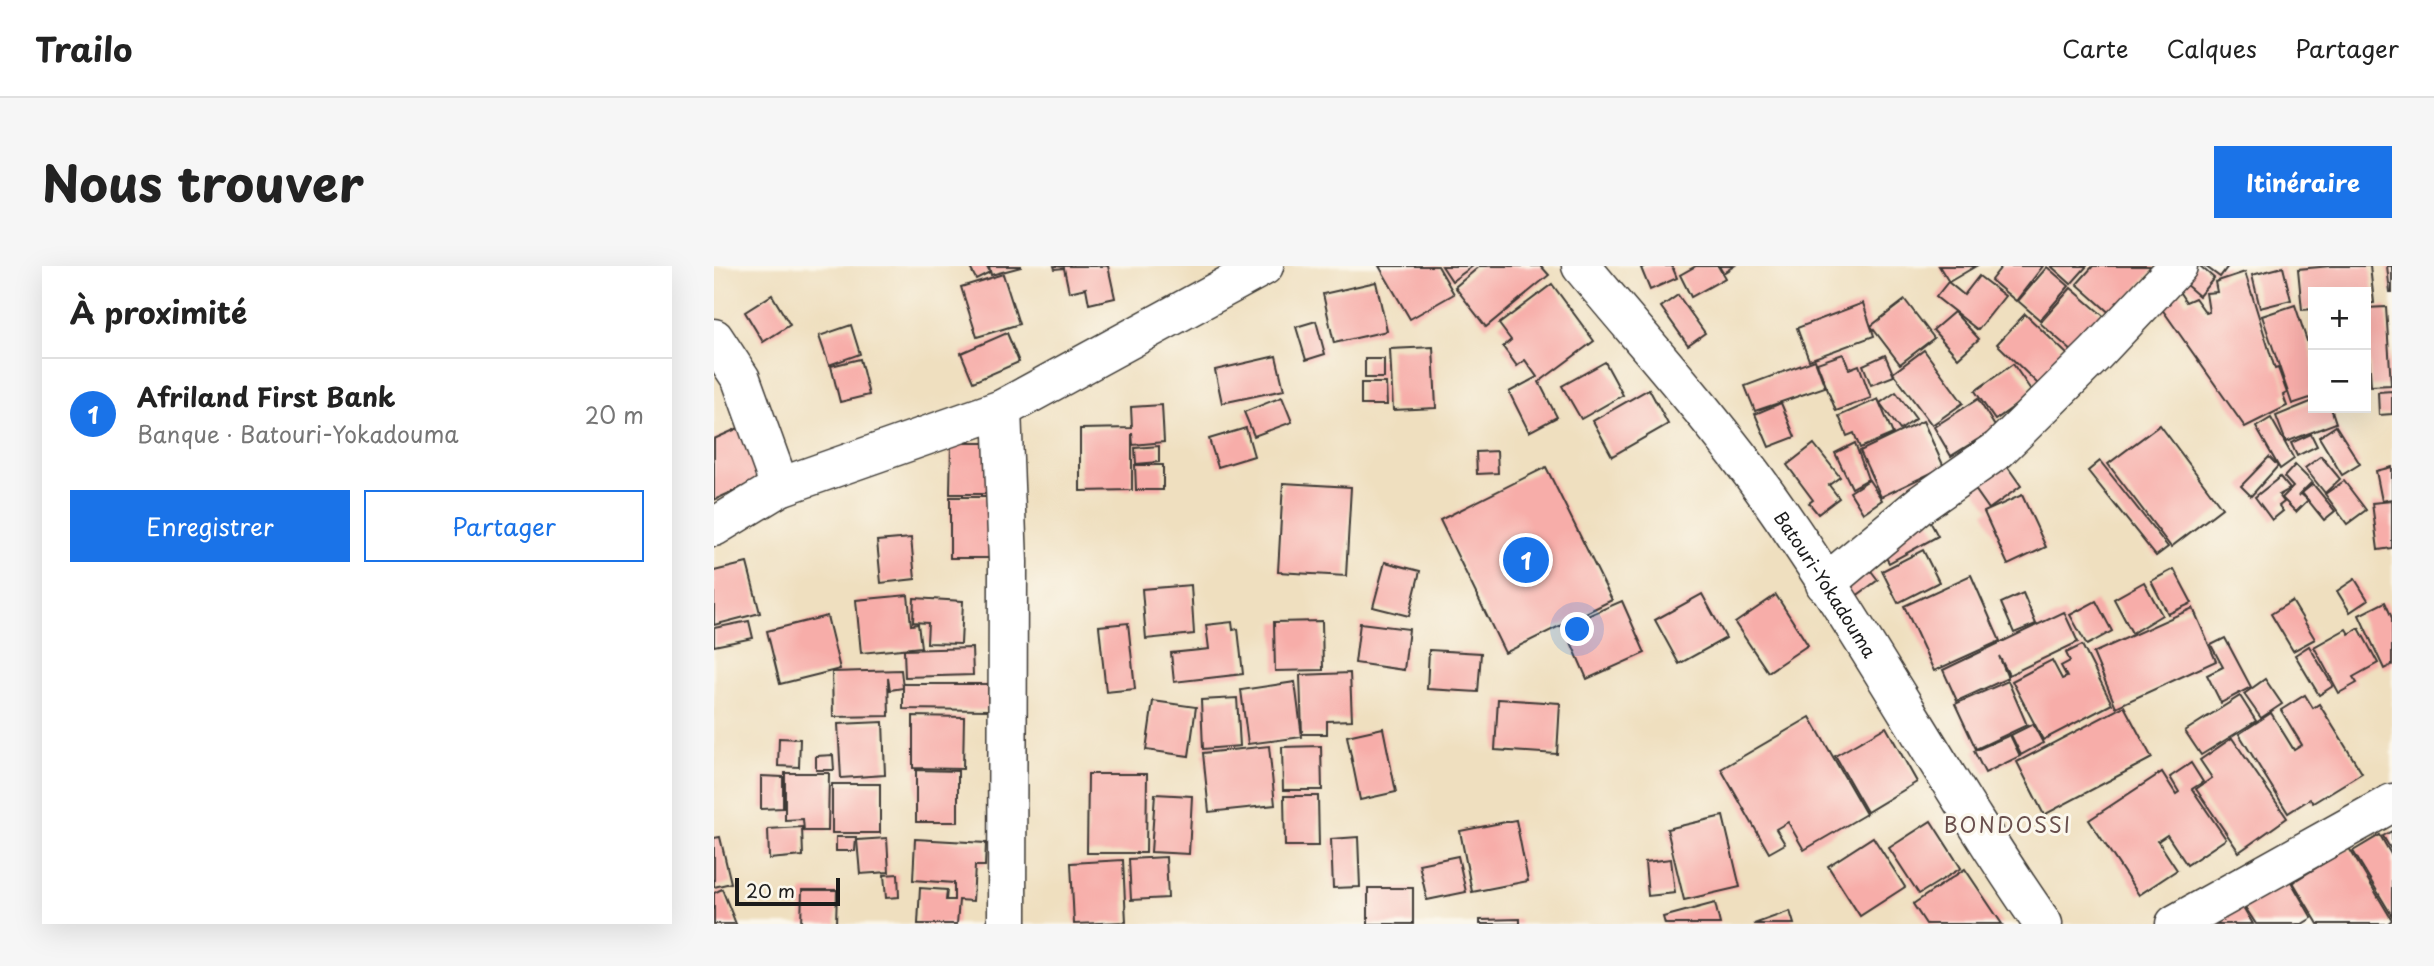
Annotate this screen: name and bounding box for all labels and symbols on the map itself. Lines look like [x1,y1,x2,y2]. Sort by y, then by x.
street label: Batouri-Yokadouma [1769,505,1884,663]
pin: 1 [1503,534,1549,586]
your location [1560,612,1594,646]
district label: BONDOSSI [1944,808,2072,840]
scale bar [735,875,840,907]

